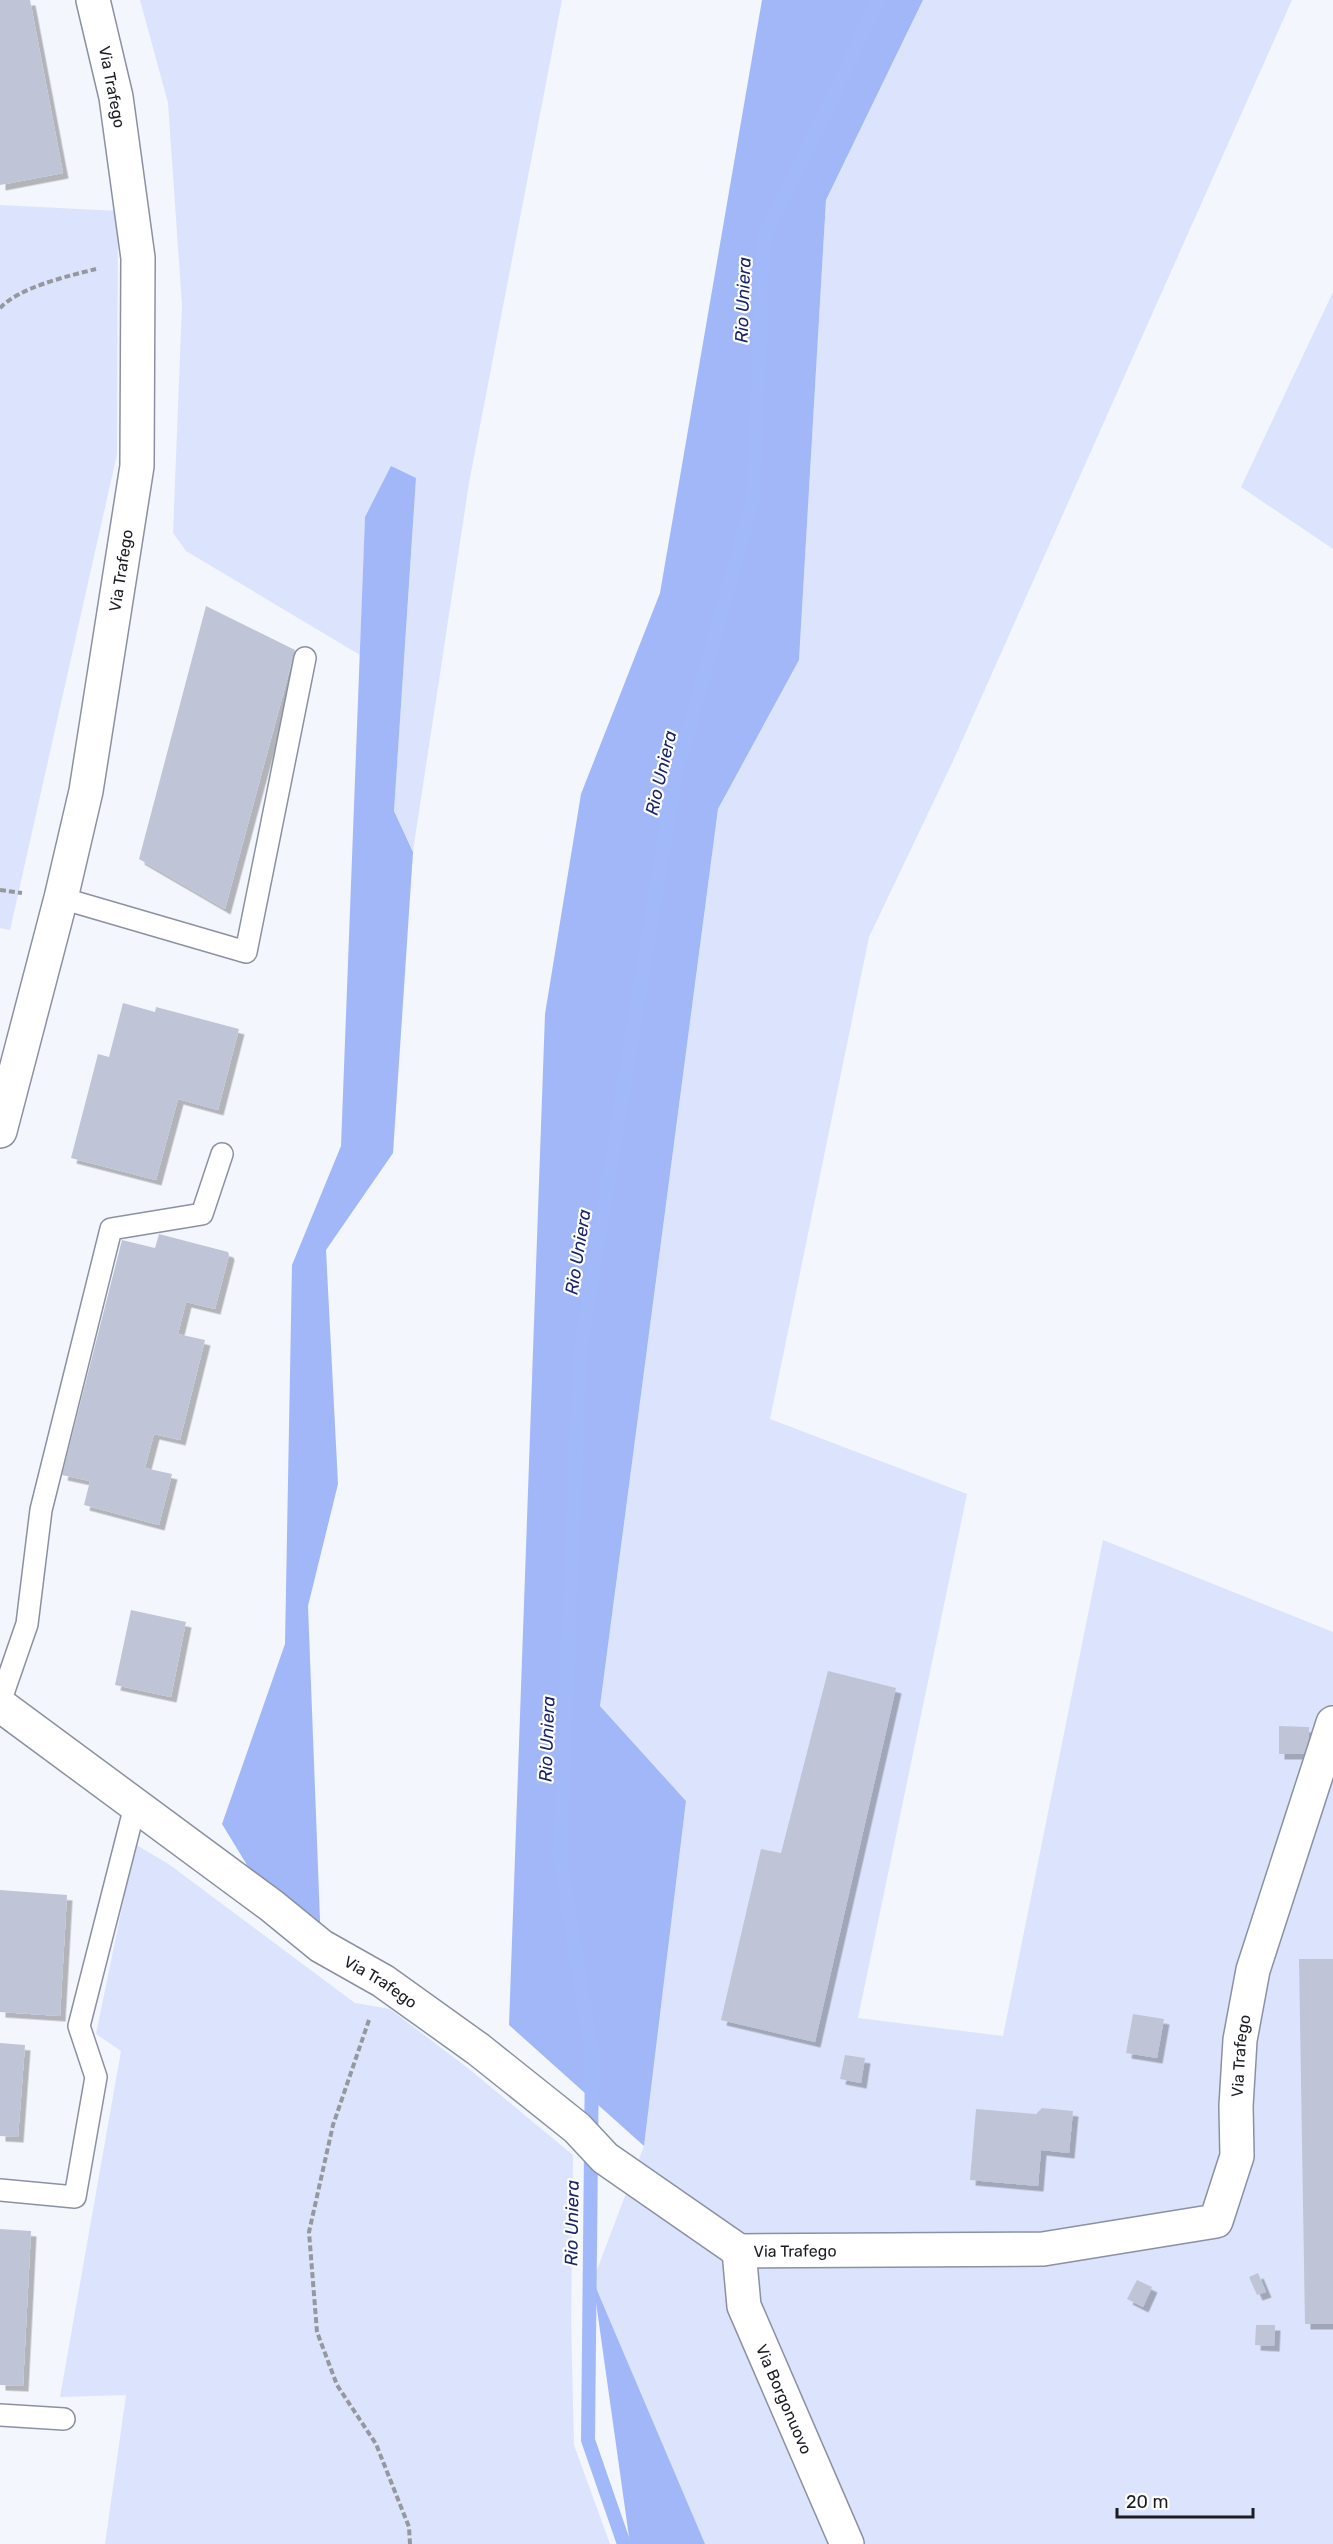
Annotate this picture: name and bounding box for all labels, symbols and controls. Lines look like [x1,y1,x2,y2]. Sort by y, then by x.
street label: Via Trafego [95,44,129,130]
water label: Rio Uniera [731,256,756,343]
street label: Via Trafego [105,528,136,613]
water label: Rio Uniera [641,728,682,818]
water label: Rio Uniera [560,1207,596,1296]
water label: Rio Uniera [535,1695,560,1782]
street label: Via Trafego [341,1951,421,2012]
street label: Via Trafego [1227,2013,1254,2098]
water label: Rio Uniera [560,2179,584,2266]
street label: Via Trafego [753,2241,837,2260]
street label: Via Borgonuovo [752,2341,816,2457]
scale bar [1117,2481,1254,2519]
text: 20 m [1126,2491,1168,2513]

